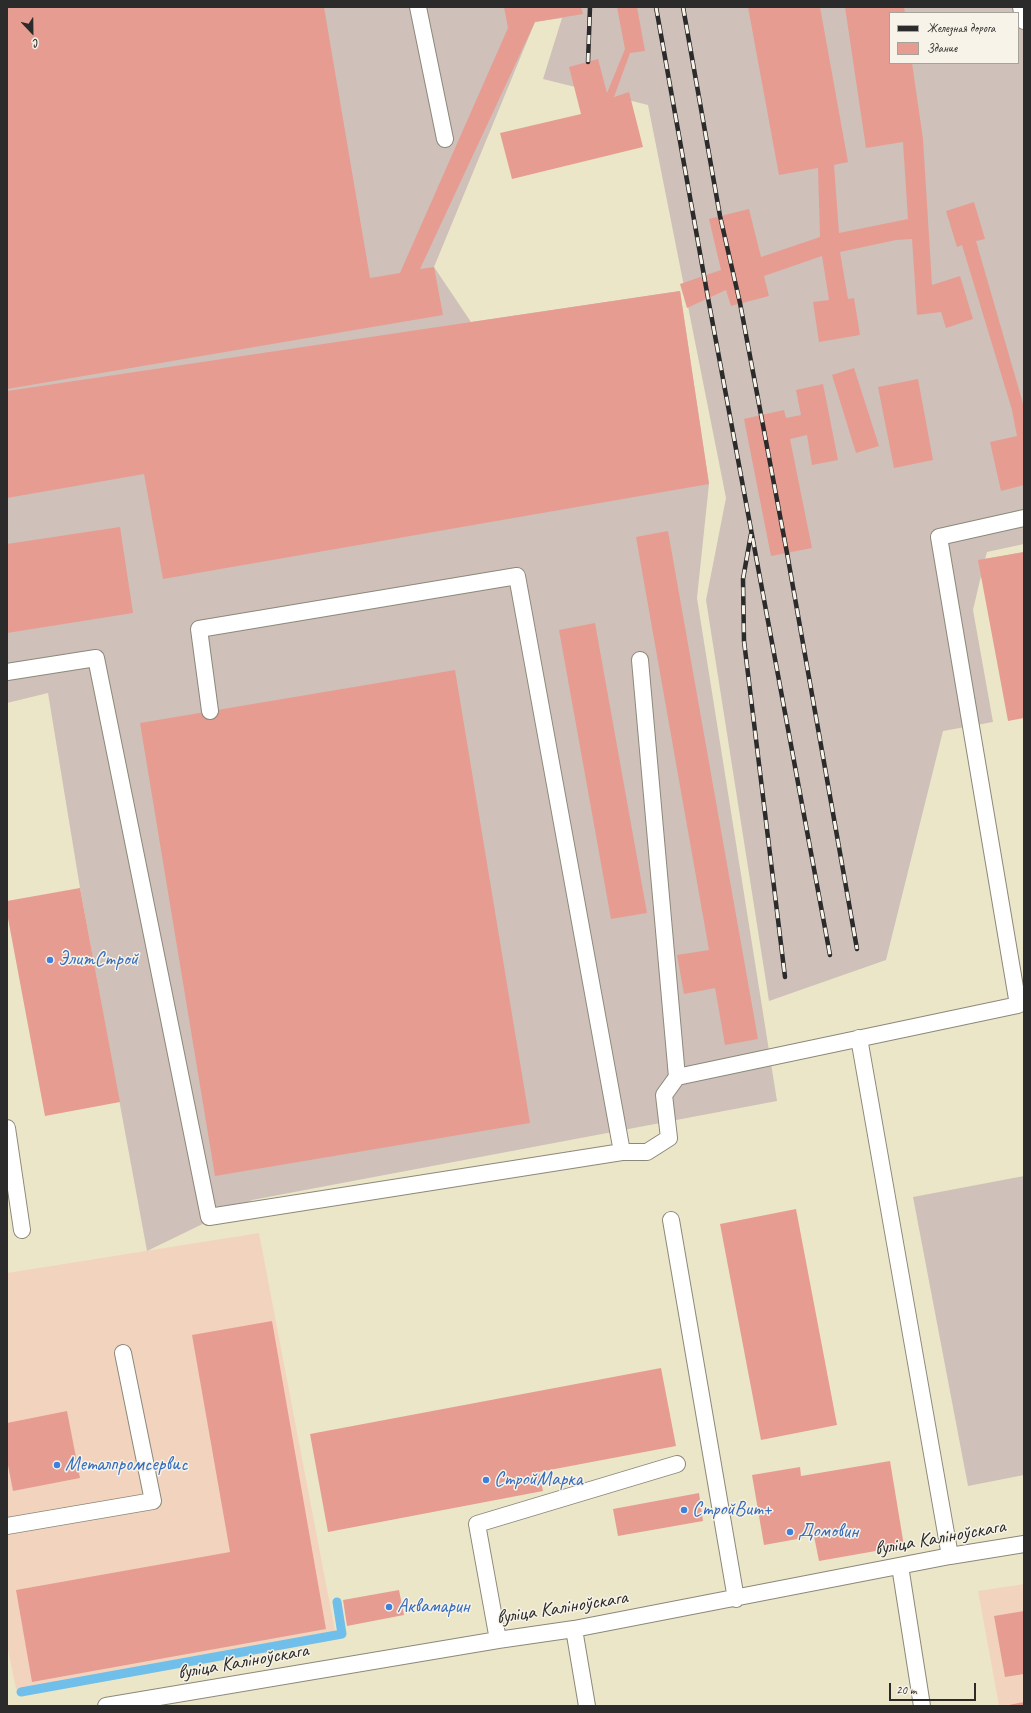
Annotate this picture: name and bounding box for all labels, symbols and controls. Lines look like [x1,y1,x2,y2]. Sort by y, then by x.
north arrow [12,12,52,52]
legend [889,12,1019,64]
text: Железная дорога [927,20,995,36]
text: С [31,36,42,51]
text: Здание [927,40,957,56]
place label: ЭлитСтрой [58,948,138,972]
marker: ЭлитСтрой [45,955,55,965]
place label: Металпромсервис [65,1453,187,1477]
marker: Металпромсервис [52,1460,62,1470]
place label: СтройМарка [494,1468,583,1492]
marker: СтройМарка [481,1475,491,1485]
place label: СтройВит+ [692,1498,771,1522]
marker: СтройВит+ [679,1505,689,1515]
street label: вуліца Каліноўскага [873,1515,1007,1561]
place label: Домовин [798,1520,858,1544]
marker: Домовин [785,1527,795,1537]
street label: вуліца Каліноўскага [495,1586,629,1630]
place label: Аквамарин [397,1595,470,1619]
marker: Аквамарин [384,1602,394,1612]
street label: вуліца Каліноўскага [176,1639,310,1685]
scale bar [891,1675,978,1701]
text: 20 m [896,1682,916,1698]

